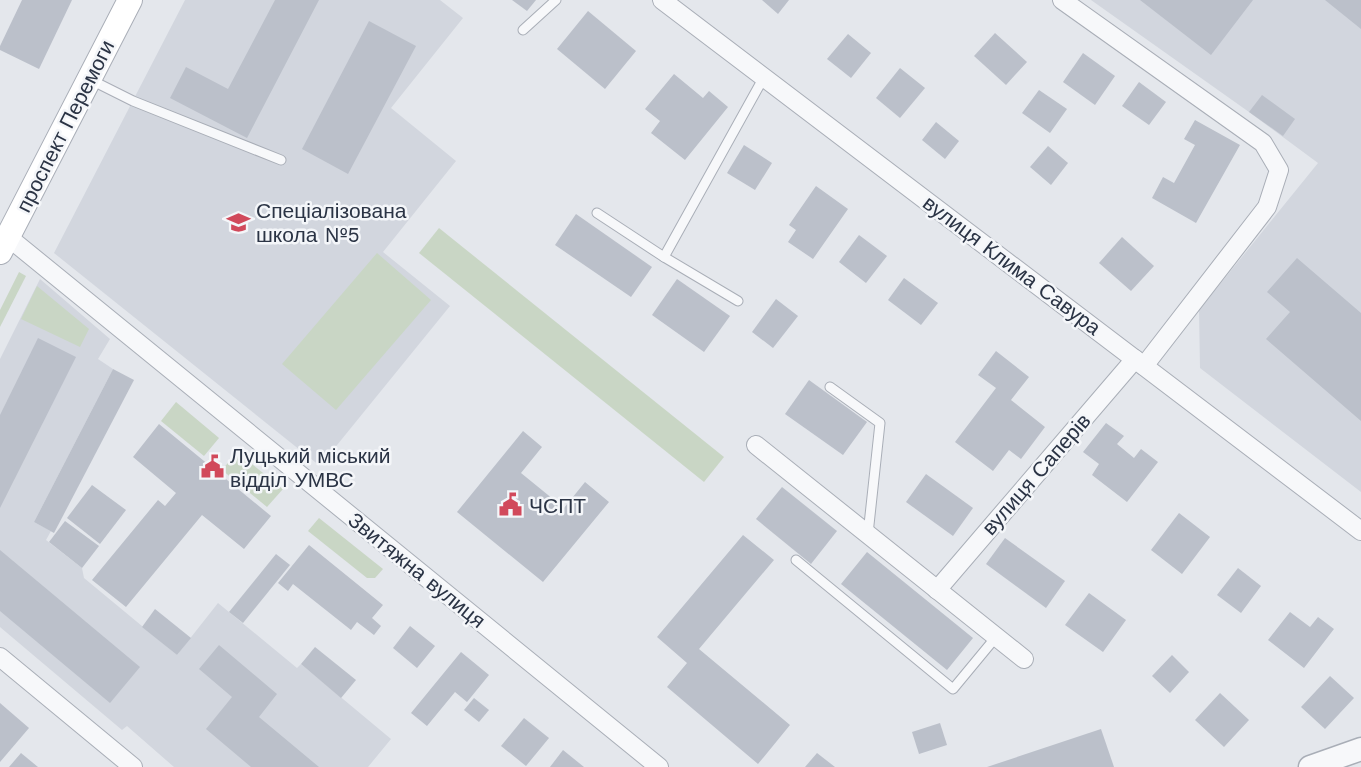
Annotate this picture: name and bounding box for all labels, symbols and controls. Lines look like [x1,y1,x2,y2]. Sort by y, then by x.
street label: проспект Перемоги [11,36,119,216]
street label: вулиця Клима Савура [918,190,1106,340]
place label: Спеціалізована школа №5 [256,198,407,247]
school or university icon: Спеціалізована школа №5 [225,209,251,235]
street label: вулиця Саперів [976,408,1096,540]
place label: Луцький міський відділ УМВС [230,443,391,492]
public building icon: Луцький міський відділ УМВС [199,454,225,480]
public building icon: ЧСПТ [498,492,524,518]
place label: ЧСПТ [529,493,586,518]
street label: Звитяжна вулиця [343,507,491,633]

